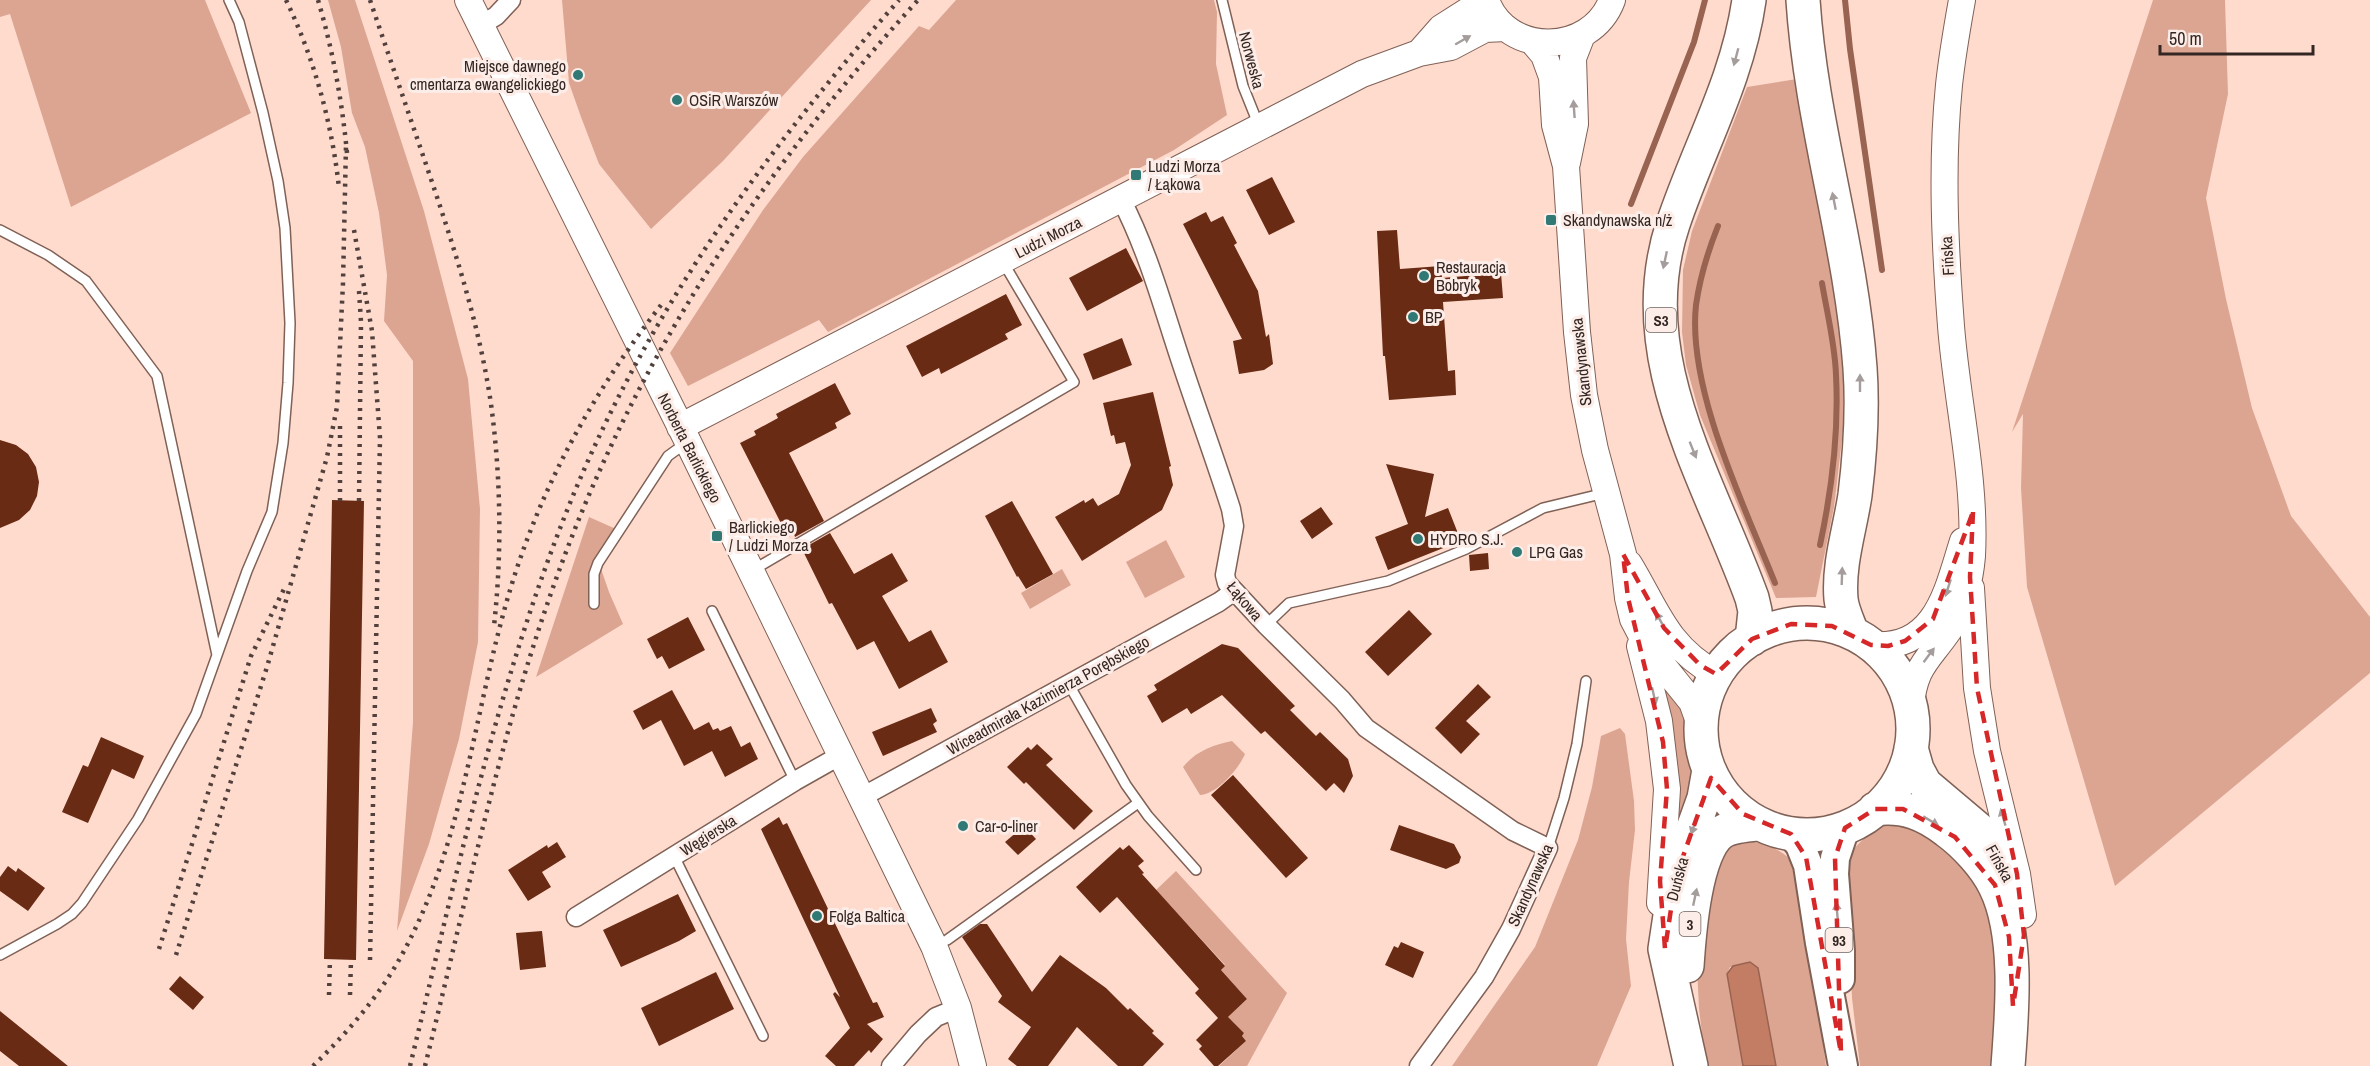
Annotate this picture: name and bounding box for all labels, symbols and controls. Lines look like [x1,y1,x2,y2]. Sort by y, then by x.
scale bar [2160,18,2313,56]
text: 50 m [2169,26,2202,51]
street label: Norweska [1234,29,1270,92]
one-way arrow [1455,35,1471,46]
one-way arrow [1731,48,1740,66]
place label: Miejsce dawnego cmentarza ewangelickiego [410,55,566,95]
marker: Miejsce dawnego cmentarza ewangelickiego [571,68,585,82]
place label: OSiR Warszów [689,89,779,111]
marker: OSiR Warszów [670,93,684,107]
one-way arrow [1570,99,1579,118]
place label: Ludzi Morza / Łąkowa [1148,155,1221,195]
marker: Ludzi Morza / Łąkowa [1129,168,1143,182]
one-way arrow [1829,191,1838,210]
place label: Skandynawska n/ż [1563,209,1673,231]
street label: Ludzi Morza [1011,210,1086,263]
marker: Skandynawska n/ż [1544,213,1558,227]
street label: Fińska [1935,235,1959,276]
one-way arrow [1660,251,1669,270]
place label: Restauracja Bobryk [1436,256,1507,296]
marker: Restauracja Bobryk [1417,269,1431,283]
place label: BP [1425,306,1443,328]
road number: S3 [1646,308,1676,332]
marker: BP [1406,310,1420,324]
street label: Skandynawska [1565,316,1597,407]
one-way arrow [1856,373,1865,392]
street label: Norberta Barlickiego [653,389,727,507]
one-way arrow [1688,442,1698,460]
place label: Barlickiego / Ludzi Morza [729,516,809,556]
place label: HYDRO S.J. [1430,528,1504,550]
marker: Barlickiego / Ludzi Morza [710,529,724,543]
marker: HYDRO S.J. [1411,532,1425,546]
place label: LPG Gas [1529,541,1583,563]
marker: LPG Gas [1510,545,1524,559]
one-way arrow [1837,567,1846,586]
street label: Łąkowa [1222,577,1268,626]
one-way arrow [1942,579,1952,597]
one-way arrow [1654,612,1665,628]
street label: Wiceadmirała Kazimierza Porębskiego [943,630,1153,760]
one-way arrow [1923,647,1936,663]
one-way arrow [1650,687,1659,706]
one-way arrow [1998,808,2008,826]
street label: Węgierska [676,809,741,861]
place label: Car-o-liner [975,815,1038,837]
one-way arrow [1923,815,1939,826]
one-way arrow [1688,817,1698,835]
marker: Car-o-liner [956,819,970,833]
street label: Skandynawska [1502,840,1558,930]
street label: Fińska [1981,840,2020,886]
street label: Duńska [1661,854,1694,903]
one-way arrow [1691,888,1700,907]
one-way arrow [1832,901,1842,920]
place label: Folga Baltica [829,905,906,927]
marker: Folga Baltica [810,909,824,923]
road number: 3 [1680,912,1700,936]
road number: 93 [1826,928,1852,952]

